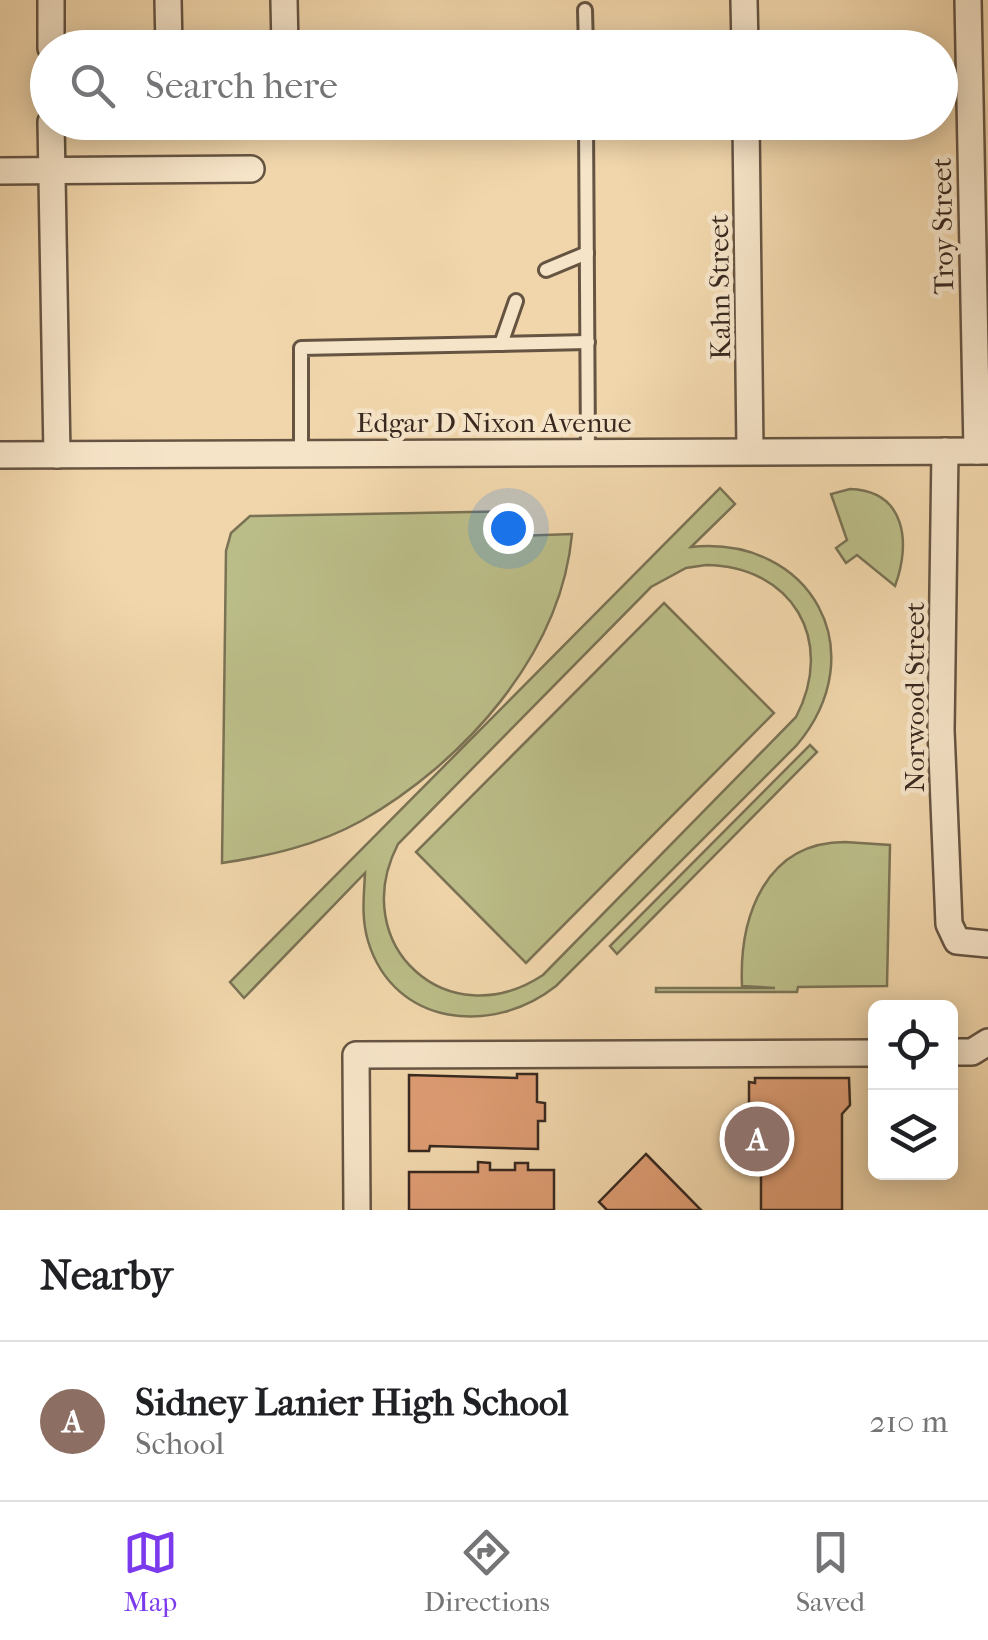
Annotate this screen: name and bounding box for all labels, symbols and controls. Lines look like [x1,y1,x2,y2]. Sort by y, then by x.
search box [30,30,958,140]
icon: search [65,58,120,113]
text: Search here [145,63,338,108]
street label: Troy Street [925,157,960,295]
street label: Kahn Street [702,214,737,360]
street label: Edgar D Nixon Avenue [356,406,632,439]
your location [483,503,534,554]
street label: Norwood Street [898,602,931,792]
map controls [868,1000,958,1180]
button: locate [868,1000,958,1090]
button: layers [868,1090,958,1180]
pin: A [724,1102,790,1176]
text: Nearby [40,1251,172,1300]
text: Sidney Lanier High School [135,1380,568,1425]
text: A [62,1403,83,1440]
text: 210 m [869,1403,948,1440]
text: School [135,1425,224,1462]
tab: Map [123,1525,178,1618]
tab: Directions [424,1525,550,1618]
tab: Saved [796,1525,865,1618]

